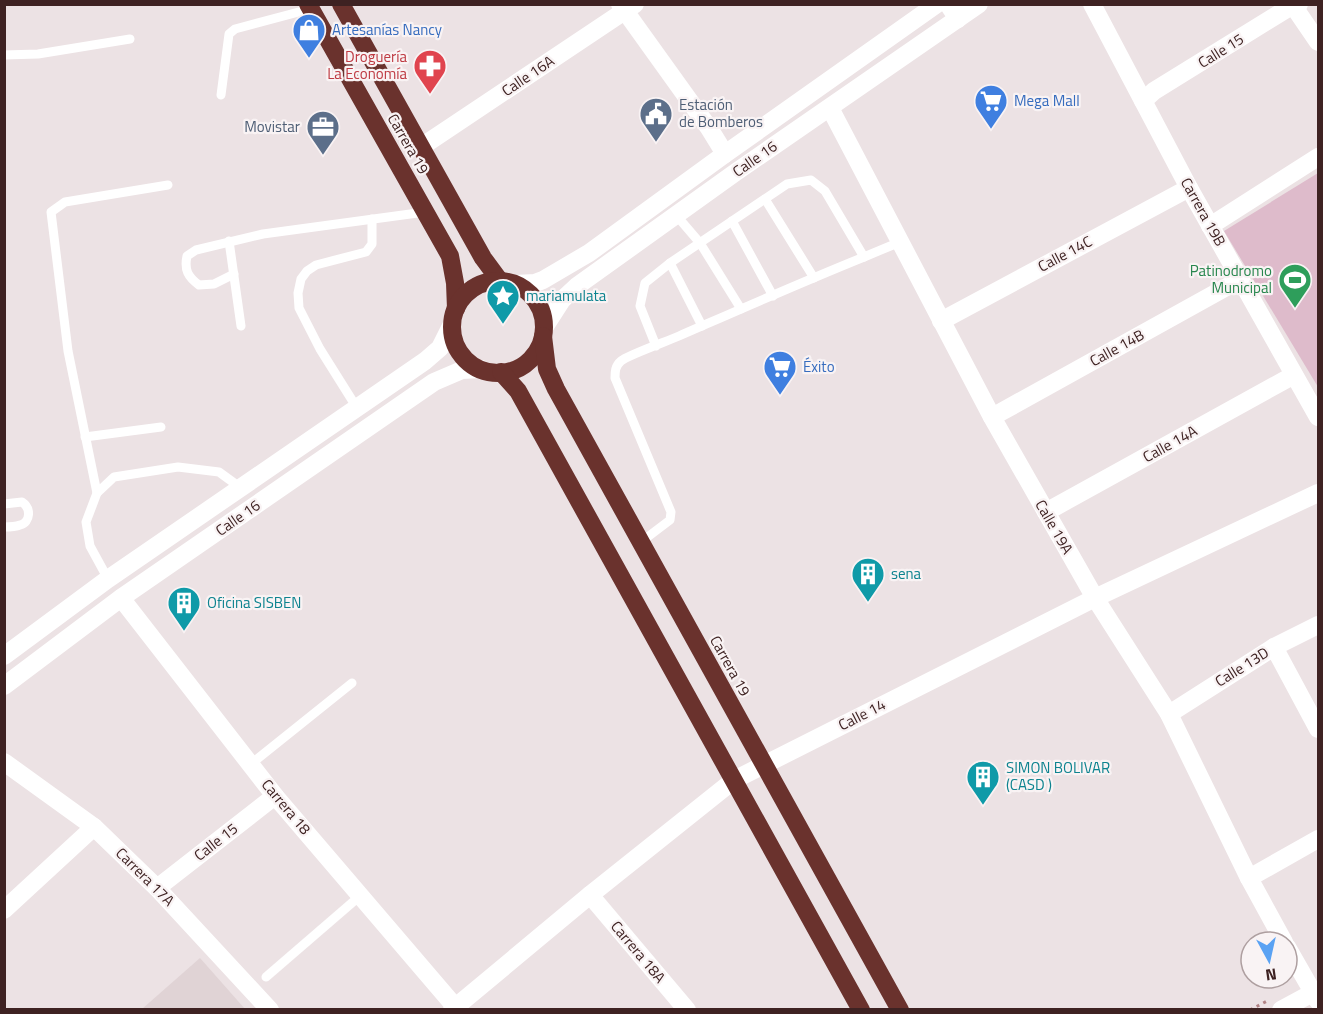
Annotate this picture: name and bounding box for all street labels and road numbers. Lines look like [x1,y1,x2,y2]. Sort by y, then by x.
street label: Calle 15 [1193,28,1248,74]
street label: Calle 16A [497,49,559,102]
street label: Carrera 19 [382,109,435,178]
street label: Calle 16 [728,135,782,182]
street label: Carrera 19B [1175,173,1232,250]
street label: Calle 14C [1034,230,1096,277]
street label: Calle 14B [1085,323,1148,372]
street label: Calle 14A [1138,419,1201,468]
street label: Calle 16 [211,494,265,541]
street label: Calle 19A [1030,495,1079,558]
street label: Carrera 19 [704,631,757,700]
street label: Calle 13D [1210,641,1273,692]
street label: Calle 14 [834,693,889,736]
street label: Carrera 18 [256,774,316,839]
street label: Calle 15 [189,817,243,866]
street label: Carrera 17A [111,842,180,911]
street label: Carrera 18A [605,915,671,988]

